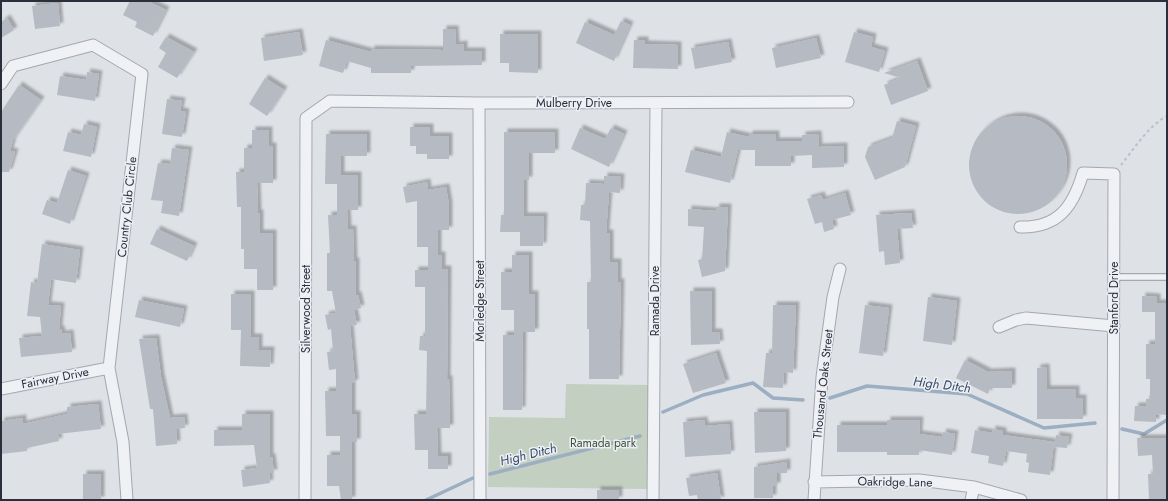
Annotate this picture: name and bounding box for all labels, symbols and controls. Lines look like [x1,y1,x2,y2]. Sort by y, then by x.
street label: Mulberry Drive [536,94,612,112]
street label: Country Club Circle [113,156,141,258]
street label: Morledge Street [471,260,489,342]
street label: Stanford Drive [1105,262,1123,334]
street label: Silverwood Street [297,265,315,353]
street label: Ramada Drive [646,266,664,336]
street label: Thousand Oaks Street [808,328,838,439]
street label: Fairway Drive [20,363,90,393]
water label: High Ditch [912,372,972,397]
park label: Ramada park [570,434,637,452]
water label: High Ditch [498,438,559,471]
street label: Oakridge Lane [857,472,933,492]

